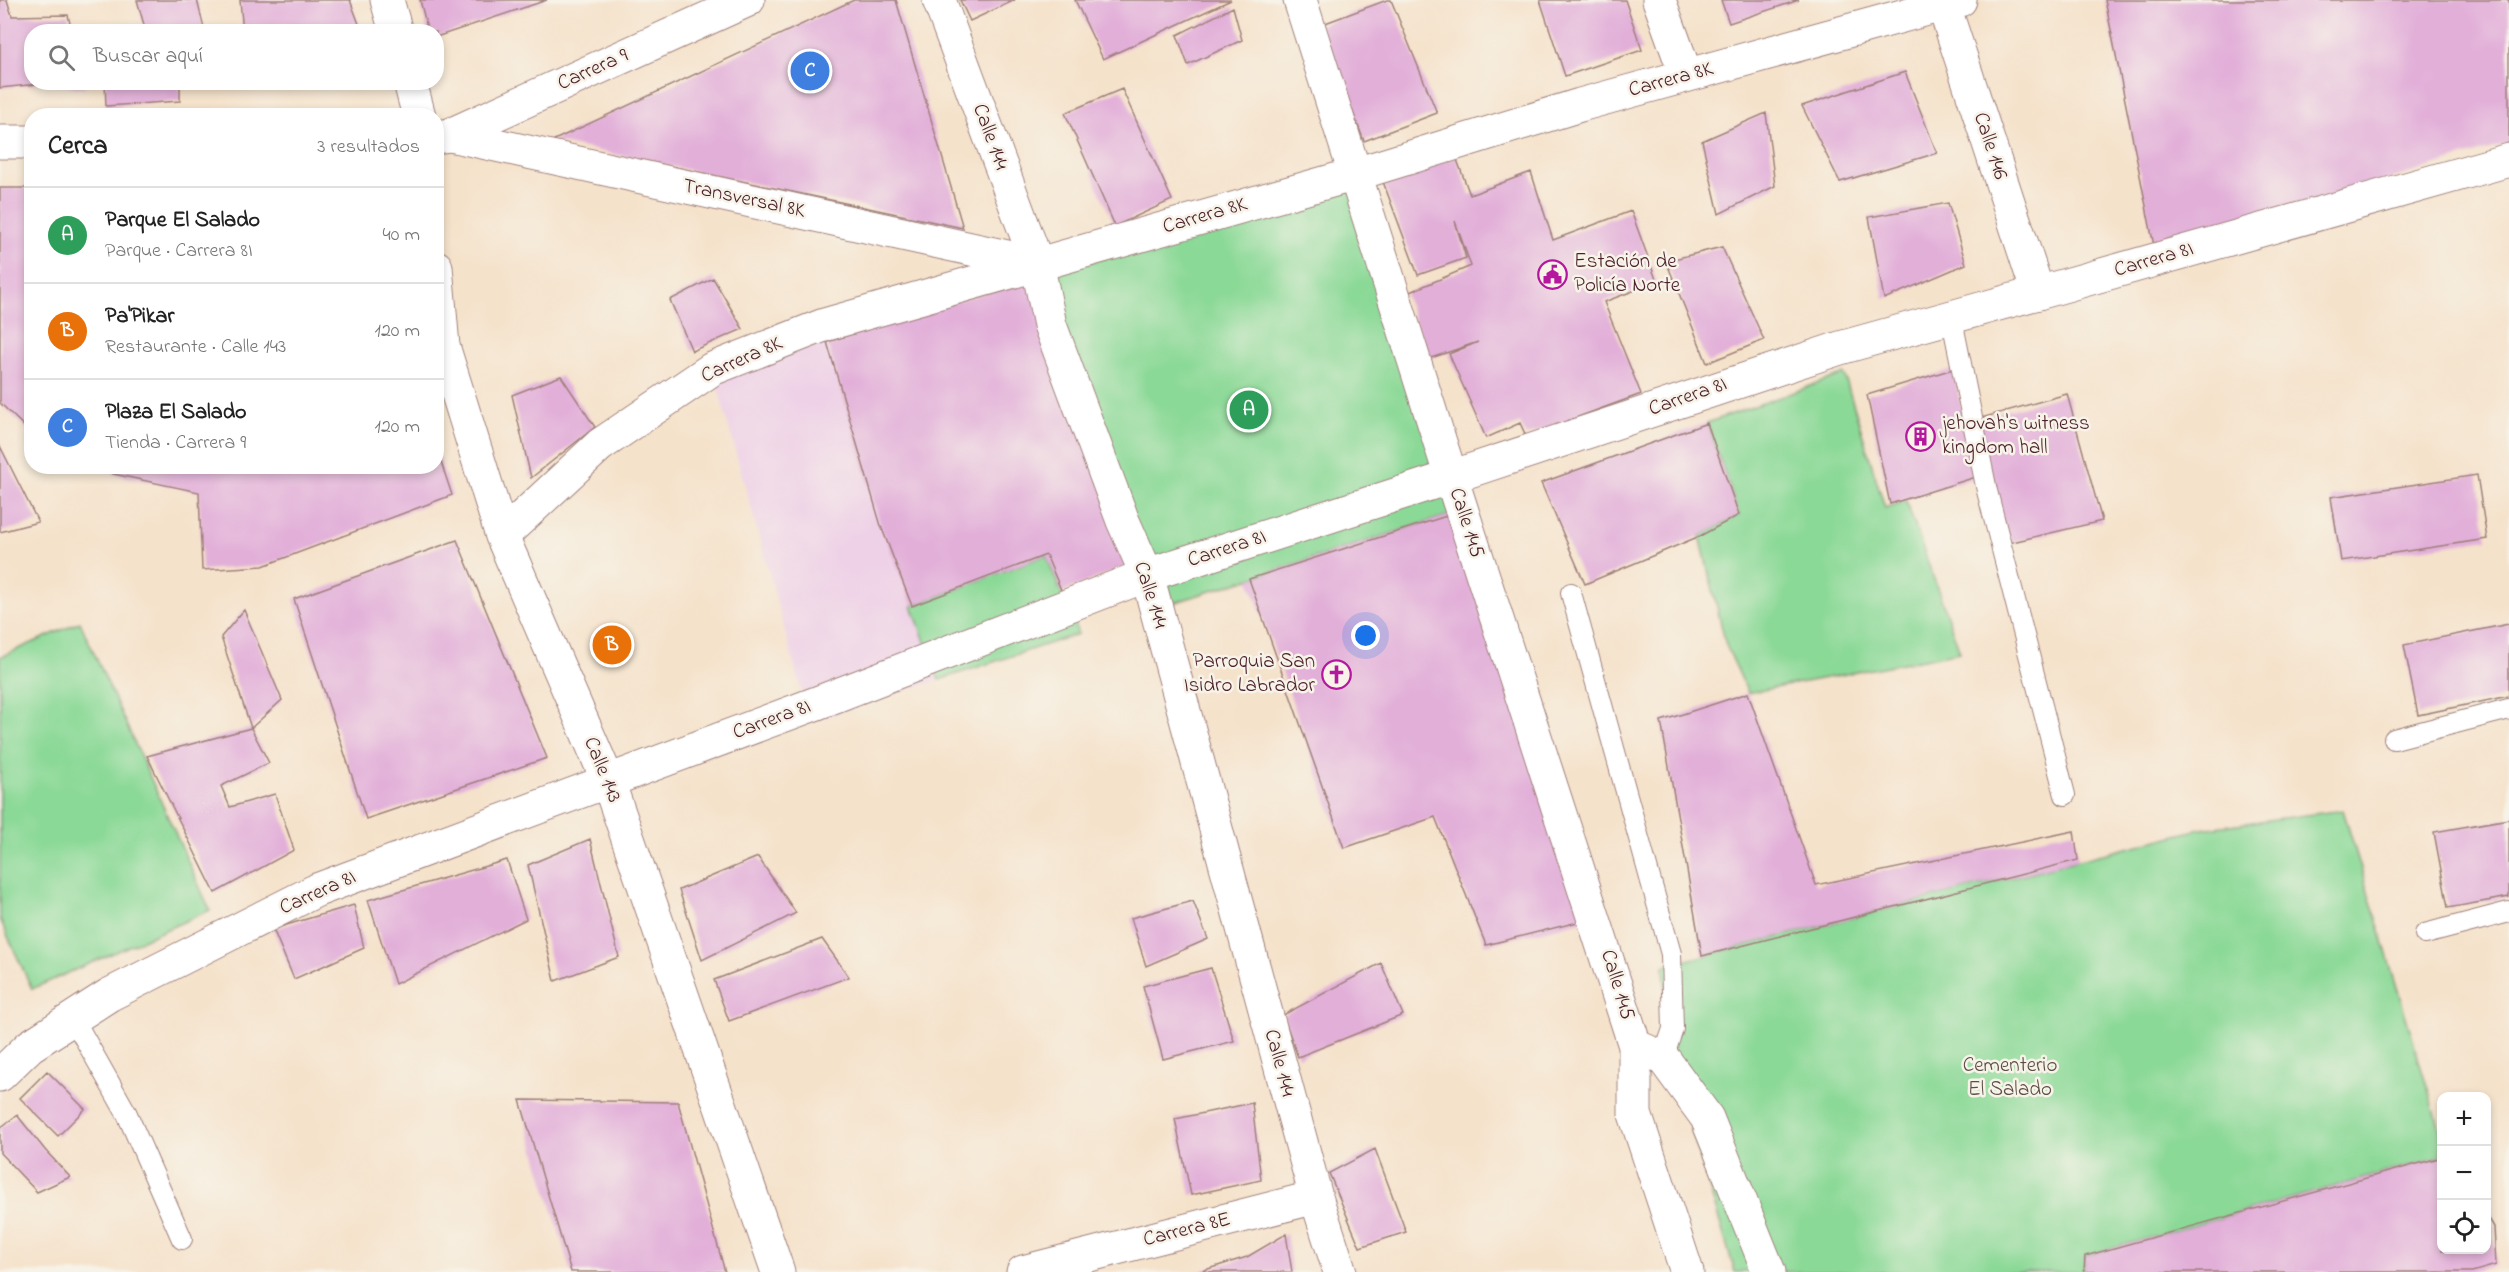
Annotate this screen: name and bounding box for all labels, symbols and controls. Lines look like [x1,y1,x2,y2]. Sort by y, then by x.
search box [24,24,444,90]
icon: search [45,41,78,74]
text: Buscar aquí [93,41,203,73]
street label: Carrera 9 [553,41,634,99]
pin: C [790,48,830,94]
street label: Carrera 8K [1625,54,1717,106]
street label: Calle 144 [964,100,1016,175]
street label: Calle 146 [1965,108,2015,184]
text: Cerca [48,128,108,166]
text: 3 resultados [317,133,420,162]
street label: Transversal 8K [680,171,809,227]
street label: Carrera 8K [1159,189,1251,242]
text: Parque El Salado [105,205,260,237]
text: A [61,221,74,250]
text: 40 m [383,221,420,250]
street label: Carrera 8I [2111,234,2197,286]
text: Parque · Carrera 8I [105,237,253,266]
place label: Estación de Policía Norte [1574,247,1681,301]
public building icon: Estación de Policía Norte [1537,258,1569,290]
text: Pa'Pikar [105,301,174,333]
text: B [61,317,74,346]
text: 120 m [375,317,420,346]
street label: Carrera 8K [696,328,788,391]
text: Restaurante · Calle 143 [105,333,286,362]
street label: Carrera 8I [1645,370,1731,424]
pin: A [1230,388,1268,432]
text: Plaza El Salado [105,397,247,429]
place label: jehovah's witness kingdom hall [1939,409,2090,465]
text: C [62,413,73,442]
text: 120 m [375,413,420,442]
building icon: jehovah's witness kingdom hall [1905,420,1937,452]
text: Tienda · Carrera 9 [105,429,246,458]
street label: Calle 145 [1441,484,1491,562]
street label: Carrera 8I [1184,522,1270,576]
street label: Calle 144 [1125,558,1175,633]
your location [1351,621,1380,650]
pin: B [592,622,632,668]
place label: Parroquia San Isidro Labrador [1184,647,1315,701]
church icon: Parroquia San Isidro Labrador [1320,658,1352,690]
street label: Carrera 8I [729,692,815,748]
street label: Calle 143 [575,733,629,807]
street label: Carrera 8I [275,863,361,923]
street label: Calle 145 [1592,946,1642,1024]
street label: Calle 144 [1256,1026,1302,1100]
park label: Cementerio El Salado [1963,1051,2057,1105]
map controls [2437,1092,2491,1254]
button: + [2437,1092,2491,1146]
button: − [2437,1146,2491,1200]
button: locate [2437,1200,2491,1254]
street label: Carrera 8E [1140,1205,1234,1255]

